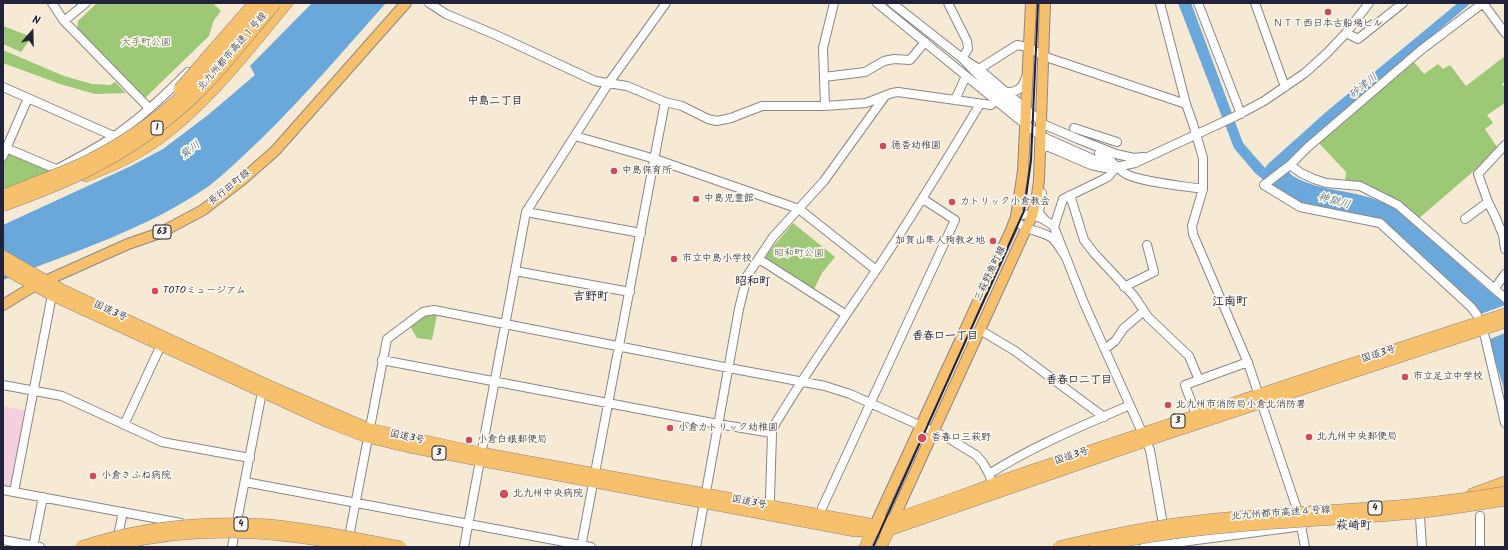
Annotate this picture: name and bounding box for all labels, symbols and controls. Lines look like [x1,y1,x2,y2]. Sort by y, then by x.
marker: ＮＴＴ西日本古船場ビル [1323,7,1333,17]
street label: 北九州都市高速１号線 [196,10,270,94]
text: N [30,11,42,30]
north arrow [12,12,52,52]
place label: ＮＴＴ西日本古船場ビル [1273,18,1383,30]
park label: 大手町公園 [121,37,171,49]
water label: 砂津川 [1347,71,1381,103]
district label: 中島二丁目 [468,95,522,109]
road number: 1 [151,121,163,135]
water label: 紫川 [178,139,204,163]
place label: 徳香幼稚園 [891,140,941,152]
marker: 徳香幼稚園 [878,141,888,151]
place label: 中島保育所 [622,165,672,177]
marker: 中島保育所 [609,166,619,176]
street label: 長行田町線 [207,168,253,208]
water label: 神獄川 [1316,191,1352,213]
place label: 中島児童館 [704,193,754,205]
marker: 中島児童館 [691,194,701,204]
place label: カトリック小倉教会 [960,196,1050,208]
marker: カトリック小倉教会 [947,197,957,207]
road number: 63 [153,225,171,239]
place label: 加賀山隼人殉教之地 [895,235,985,247]
marker: 加賀山隼人殉教之地 [988,236,998,246]
street label: 三萩野魚町線 [973,244,1009,304]
park label: 昭和町公園 [774,248,824,260]
place label: 市立中島小学校 [682,253,752,265]
marker: 市立中島小学校 [669,254,679,264]
district label: 昭和町 [735,276,771,290]
place label: TOTOミュージアム [163,285,246,297]
marker: TOTOミュージアム [150,286,160,296]
district label: 吉野町 [573,291,609,305]
district label: 江南町 [1212,296,1248,310]
street label: 国道3号 [91,299,129,325]
district label: 香春口一丁目 [912,330,978,344]
street label: 国道3号 [1360,344,1398,366]
place label: 市立足立中学校 [1413,371,1483,383]
marker: 市立足立中学校 [1400,372,1410,382]
district label: 香春口二丁目 [1046,374,1112,388]
place label: 北九州市消防局小倉北消防署 [1176,399,1306,411]
marker: 北九州市消防局小倉北消防署 [1163,400,1173,410]
road number: 3 [1171,414,1185,428]
place label: 小倉カトリック幼稚園 [678,422,778,434]
marker: 小倉カトリック幼稚園 [665,423,675,433]
street label: 国道3号 [388,428,426,448]
place label: 北九州中央郵便局 [1317,431,1397,443]
marker: 香春口三萩野 [916,432,928,444]
place label: 香春口三萩野 [931,432,991,444]
marker: 北九州中央郵便局 [1304,432,1314,442]
place label: 小倉白銀郵便局 [477,434,547,446]
marker: 小倉白銀郵便局 [464,435,474,445]
road number: 3 [432,446,446,460]
street label: 国道3号 [1053,446,1091,468]
place label: 小倉きふね病院 [101,470,171,482]
marker: 小倉きふね病院 [88,471,98,481]
marker: 北九州中央病院 [498,488,510,500]
place label: 北九州中央病院 [513,488,583,500]
street label: 国道3号 [730,494,768,512]
road number: 4 [1368,501,1382,515]
street label: 北九州都市高速４号線 [1231,505,1331,523]
road number: 4 [234,517,248,531]
district label: 萩崎町 [1336,520,1372,534]

